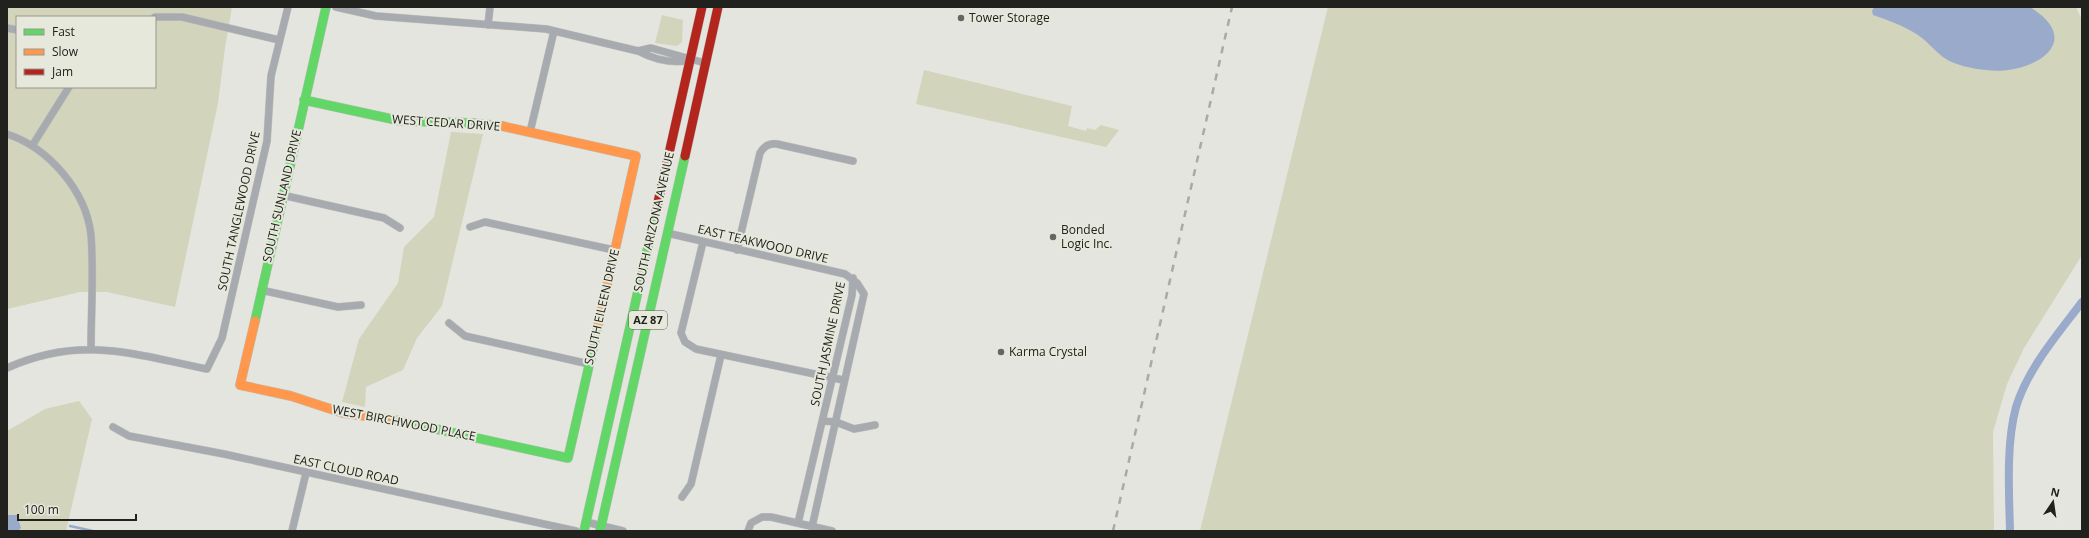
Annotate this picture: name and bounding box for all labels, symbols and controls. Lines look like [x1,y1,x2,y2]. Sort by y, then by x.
place label: Tower Storage [969,9,1050,26]
marker: Tower Storage [956,13,966,23]
legend [16,16,156,88]
text: Fast [52,23,75,40]
text: Slow [52,43,79,60]
text: Jam [51,63,73,80]
street label: WEST CEDAR DRIVE [391,110,501,135]
street label: SOUTH SUNLAND DRIVE [258,128,305,264]
street label: SOUTH TANGLEWOOD DRIVE [213,129,264,292]
street label: SOUTH ARIZONA AVENUE [629,150,678,294]
street label: EAST TEAKWOOD DRIVE [696,220,830,267]
place label: Bonded Logic Inc. [1061,221,1113,252]
marker: Bonded Logic Inc. [1048,232,1058,242]
street label: SOUTH EILEEN DRIVE [580,247,623,366]
street label: SOUTH JASMINE DRIVE [806,280,849,408]
road number: AZ 87 [629,311,667,329]
place label: Karma Crystal [1009,343,1087,360]
marker: Karma Crystal [996,347,1006,357]
street label: WEST BIRCHWOOD PLACE [331,400,477,445]
street label: EAST CLOUD ROAD [292,450,400,489]
north arrow [2033,482,2073,522]
text: N [2049,483,2061,500]
scale bar [18,496,136,522]
text: 100 m [24,501,59,518]

